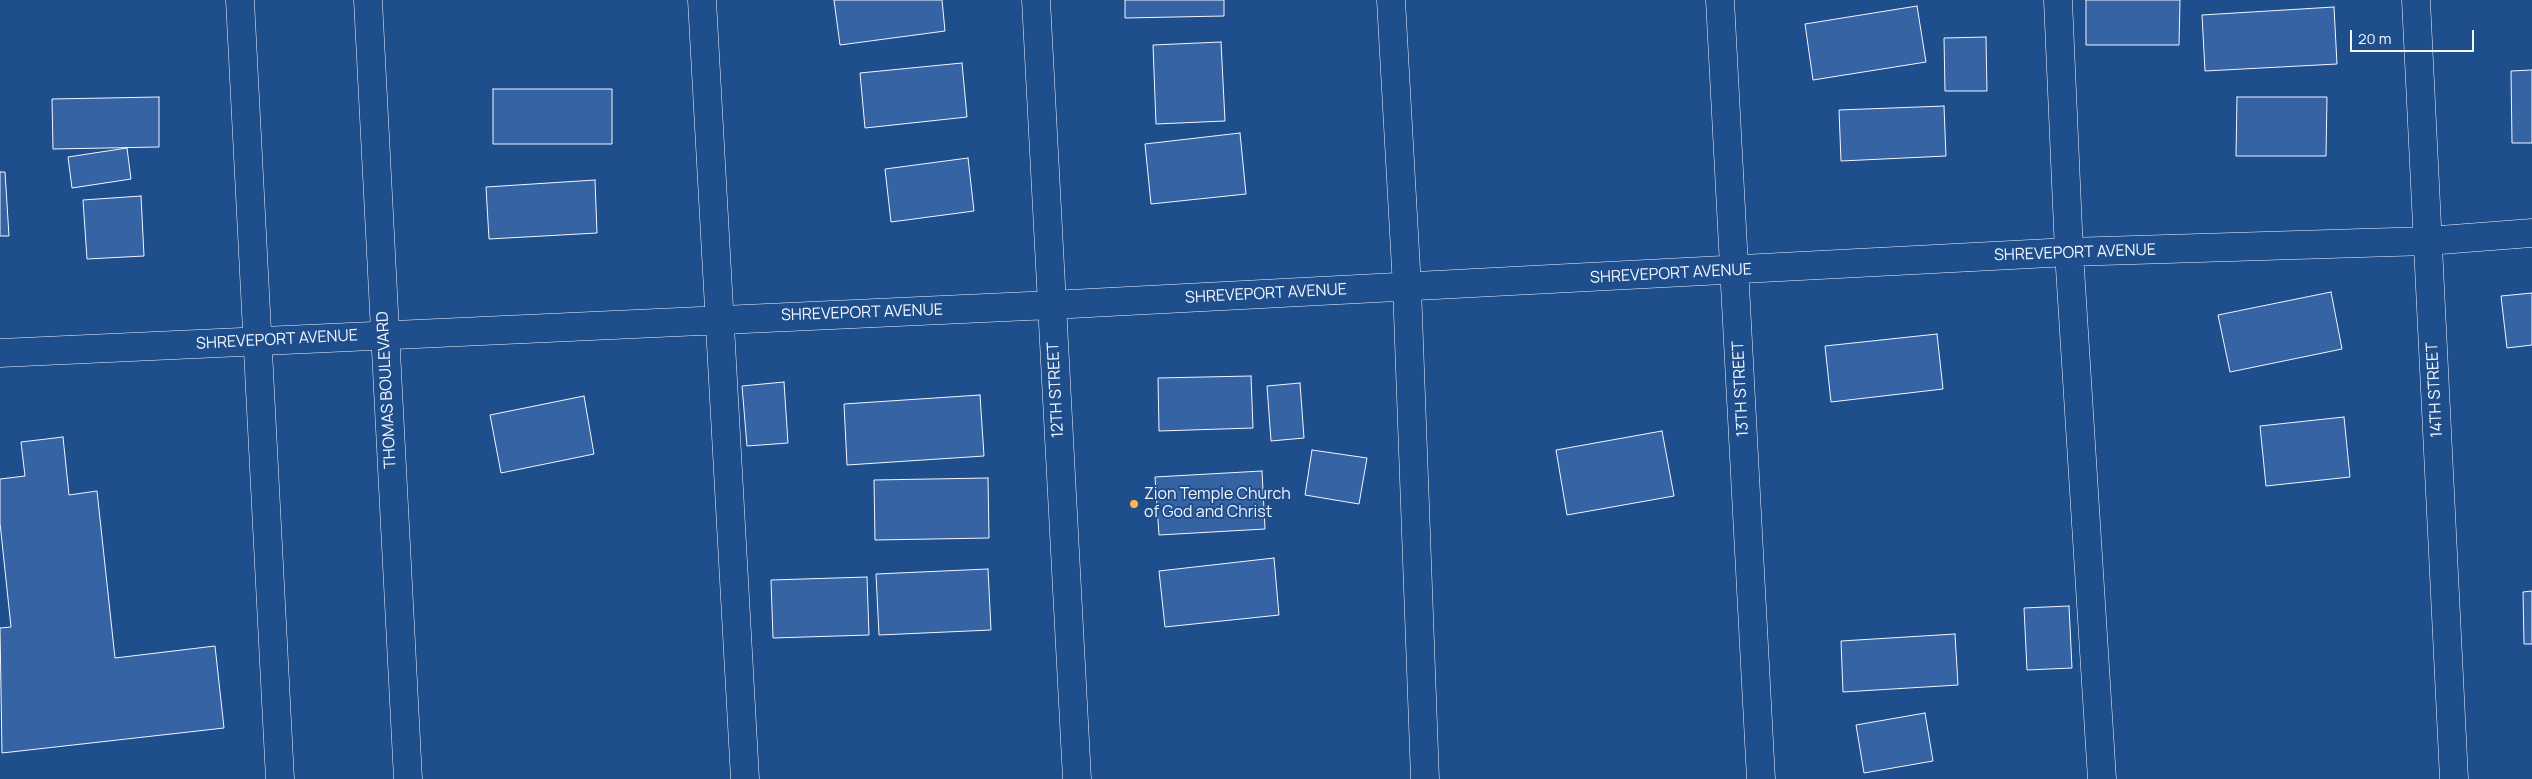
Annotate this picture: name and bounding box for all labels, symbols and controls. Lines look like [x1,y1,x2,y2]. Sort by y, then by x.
scale bar [2352,20,2476,52]
text: 20 m [2358,28,2391,49]
street label: SHREVEPORT AVENUE [1994,241,2156,265]
street label: SHREVEPORT AVENUE [1590,260,1752,288]
street label: SHREVEPORT AVENUE [1185,280,1347,308]
street label: SHREVEPORT AVENUE [781,301,943,325]
street label: THOMAS BOULEVARD [373,311,401,469]
street label: SHREVEPORT AVENUE [196,326,358,354]
street label: 12TH STREET [1044,341,1068,439]
street label: 13TH STREET [1729,341,1753,437]
street label: 14TH STREET [2423,342,2447,438]
place label: Zion Temple Church of God and Christ [1144,485,1291,523]
marker: Zion Temple Church of God and Christ [1128,498,1140,510]

